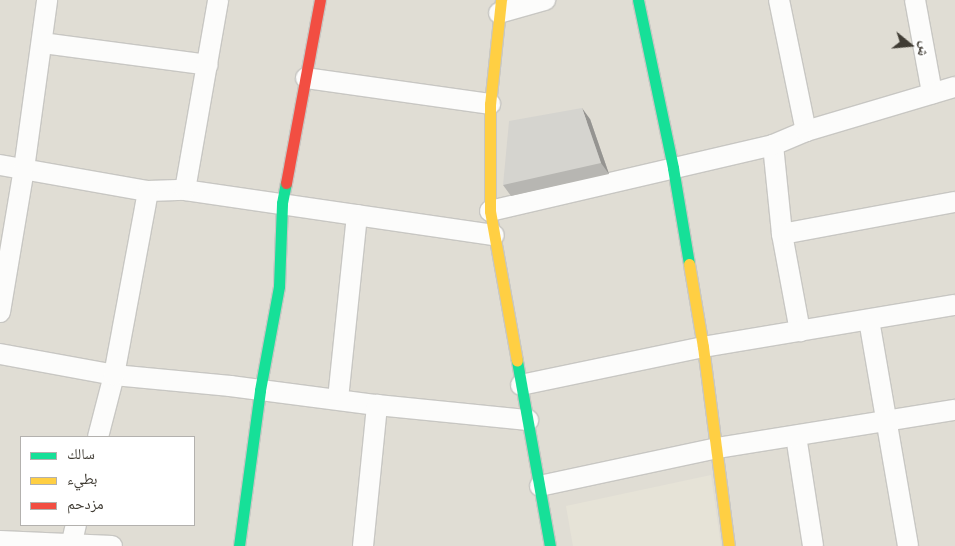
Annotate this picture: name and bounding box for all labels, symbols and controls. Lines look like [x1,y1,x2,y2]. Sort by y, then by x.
north arrow [885,20,935,70]
text: ش [915,40,934,59]
legend [20,436,195,526]
text: سالك [67,445,95,462]
text: بطيء [67,470,97,487]
text: مزدحم [67,495,104,512]

